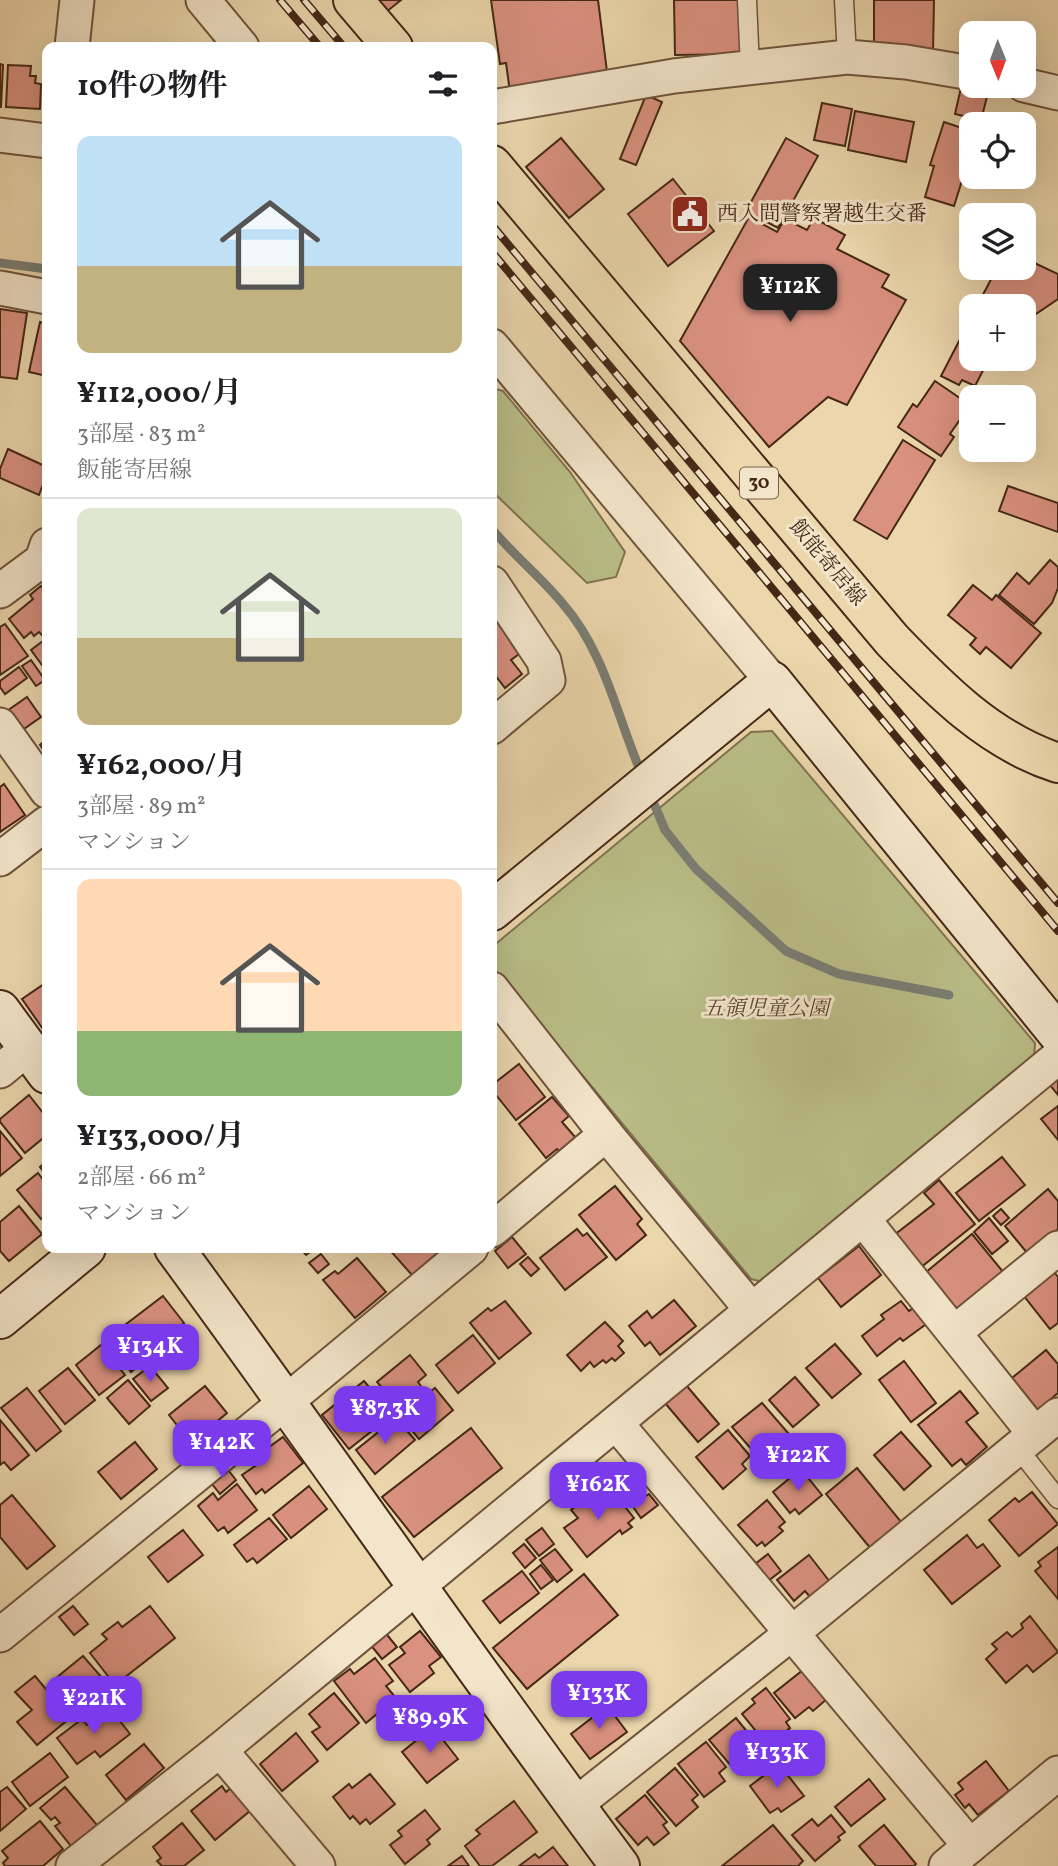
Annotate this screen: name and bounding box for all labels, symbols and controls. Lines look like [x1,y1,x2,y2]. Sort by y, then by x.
north arrow [959,21,1036,98]
map controls [959,21,1036,462]
icon: filters [424,65,462,103]
text: 10件の物件 [77,66,228,108]
button: locate [959,112,1036,189]
icon: home [207,182,333,308]
public building icon: 西入間警察署越生交番 [669,193,711,235]
place label: 西入間警察署越生交番 [717,200,927,229]
button: layers [959,203,1036,280]
pin: ¥112K [741,264,839,324]
text: ¥112K [759,271,821,303]
button: + [959,294,1036,371]
text: ¥112,000/月 [77,373,242,415]
button: − [959,385,1036,462]
text: 3部屋 · 83 m² [77,419,205,451]
text: 飯能寄居線 [77,455,192,487]
road number: 30 [740,468,778,498]
street label: 飯能寄居線 [782,513,872,613]
icon: home [207,554,333,680]
text: ¥162,000/月 [77,745,246,787]
text: 3部屋 · 89 m² [77,791,206,823]
text: マンション [77,827,191,859]
icon: home [207,925,333,1051]
park label: 五領児童公園 [703,995,832,1024]
text: ¥133,000/月 [77,1116,245,1158]
text: 2部屋 · 66 m² [77,1162,206,1194]
text: マンション [77,1198,191,1230]
pin: ¥134K [101,1324,199,1384]
text: ¥134K [117,1331,183,1363]
pin: ¥87.3K [328,1386,442,1446]
text: ¥87.3K [350,1393,420,1425]
pin: ¥142K [173,1420,271,1480]
text: ¥142K [189,1427,255,1459]
pin: ¥122K [749,1434,847,1493]
text: ¥122K [766,1440,830,1472]
pin: ¥162K [549,1462,647,1522]
text: ¥162K [565,1469,631,1501]
pin: ¥133K [550,1672,648,1731]
pin: ¥221K [45,1676,143,1736]
text: ¥133K [567,1678,631,1710]
text: ¥221K [62,1683,126,1715]
pin: ¥89.9K [373,1696,487,1755]
text: ¥89.9K [392,1702,468,1734]
pin: ¥133K [728,1730,826,1790]
text: ¥133K [745,1737,809,1769]

